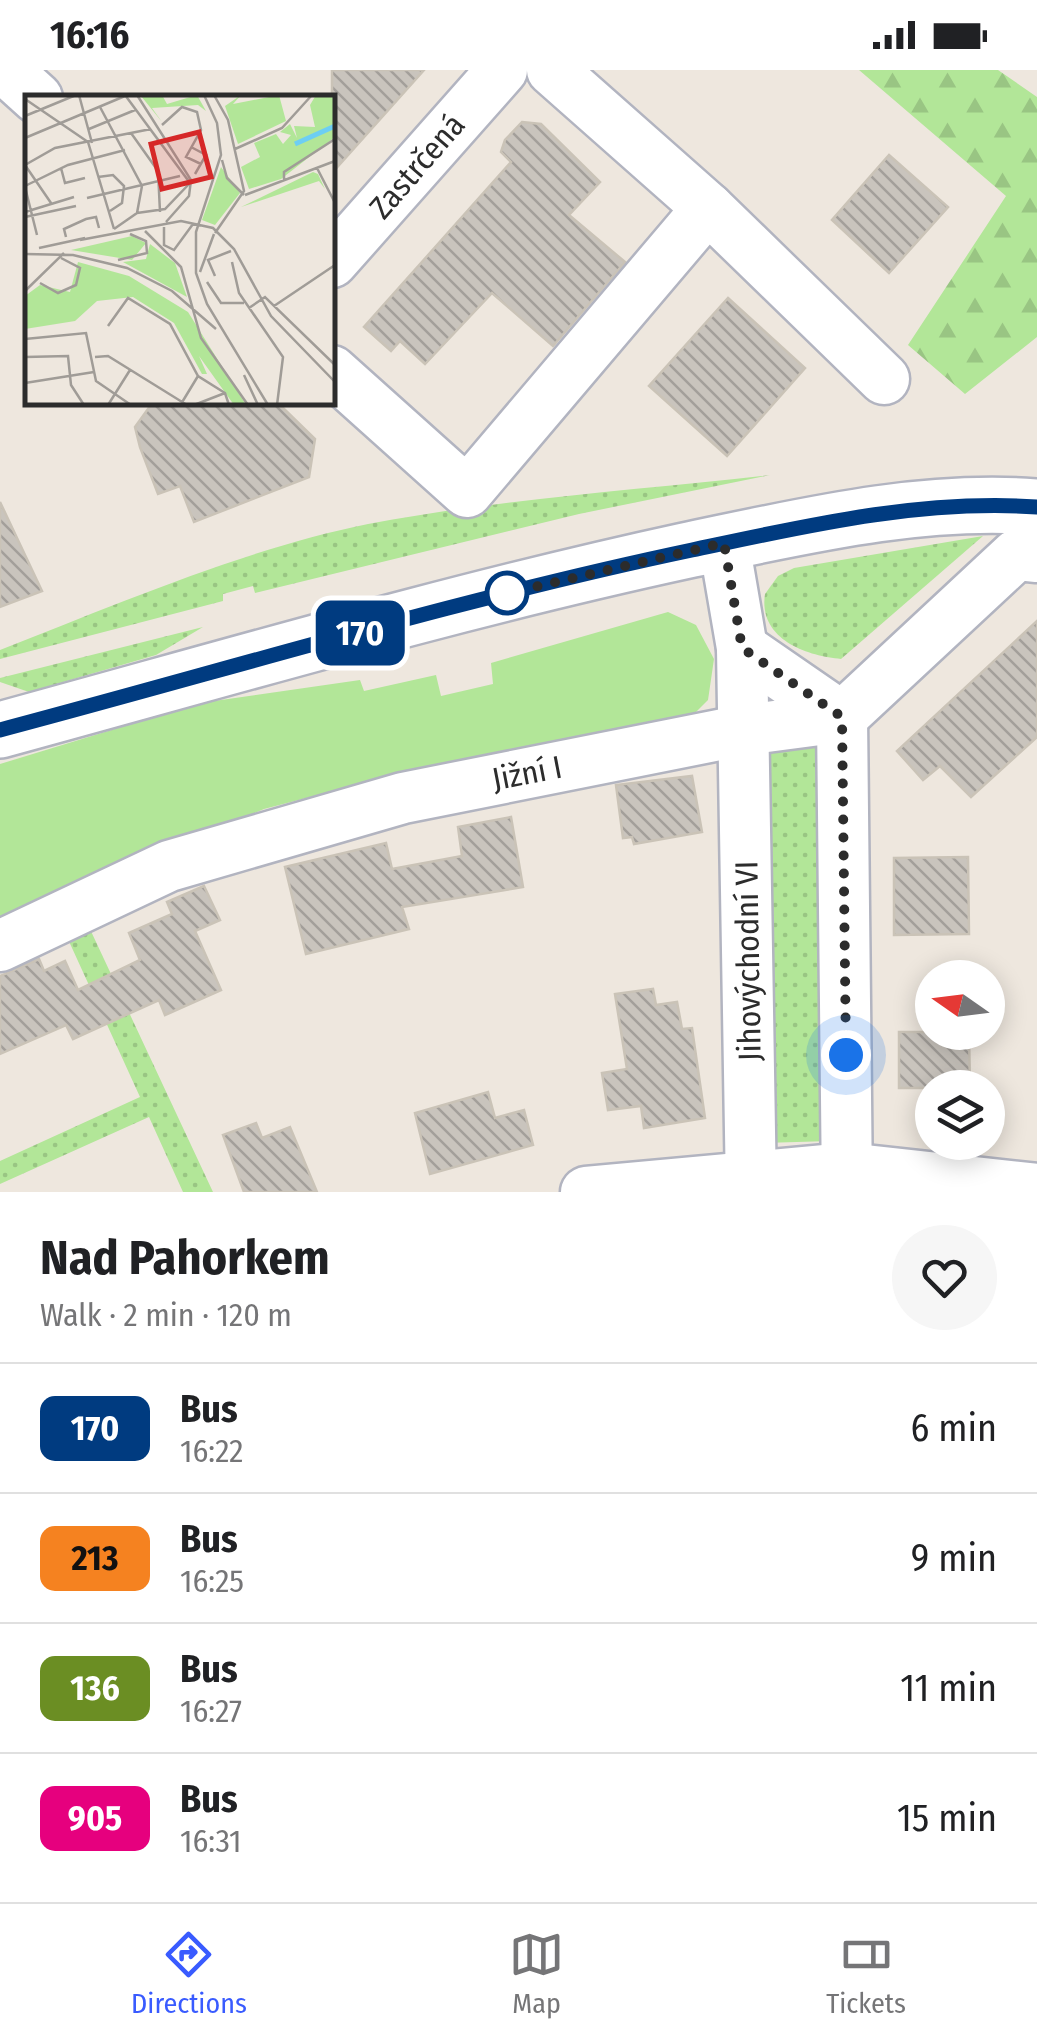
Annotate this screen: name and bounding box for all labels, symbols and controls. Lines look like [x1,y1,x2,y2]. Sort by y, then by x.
text: 16:16 [50,12,129,58]
inset map [25,95,335,405]
street label: Zastrčená [361,106,473,226]
unlabelled marker [486,572,528,614]
line badge: 170 [302,600,418,666]
text: 170 [336,612,384,654]
street label: Jižní I [489,748,565,798]
street label: Jihovýchodní VI [727,860,769,1062]
north arrow [915,960,1005,1050]
map controls [915,960,1005,1160]
your location [821,1030,871,1080]
button: layers [915,1070,1005,1160]
button: heart [892,1225,997,1330]
text: Nad Pahorkem [40,1229,330,1287]
text: Walk · 2 min · 120 m [40,1296,292,1334]
text: Bus [180,1386,238,1432]
text: 6 min [910,1405,997,1451]
text: 170 [71,1407,119,1449]
text: 16:22 [180,1432,243,1470]
text: Bus [180,1516,238,1562]
text: 9 min [911,1535,997,1581]
text: 213 [72,1537,118,1579]
text: 16:25 [180,1562,244,1600]
text: Bus [180,1646,238,1692]
text: 11 min [900,1665,997,1711]
text: 136 [70,1667,120,1709]
text: 16:27 [180,1692,242,1730]
text: Bus [180,1776,238,1822]
text: 15 min [897,1795,997,1841]
text: 905 [68,1797,122,1839]
text: 16:31 [180,1822,242,1860]
tab: Directions [131,1927,247,2020]
tab: Map [509,1927,564,2020]
tab: Tickets [826,1927,906,2020]

